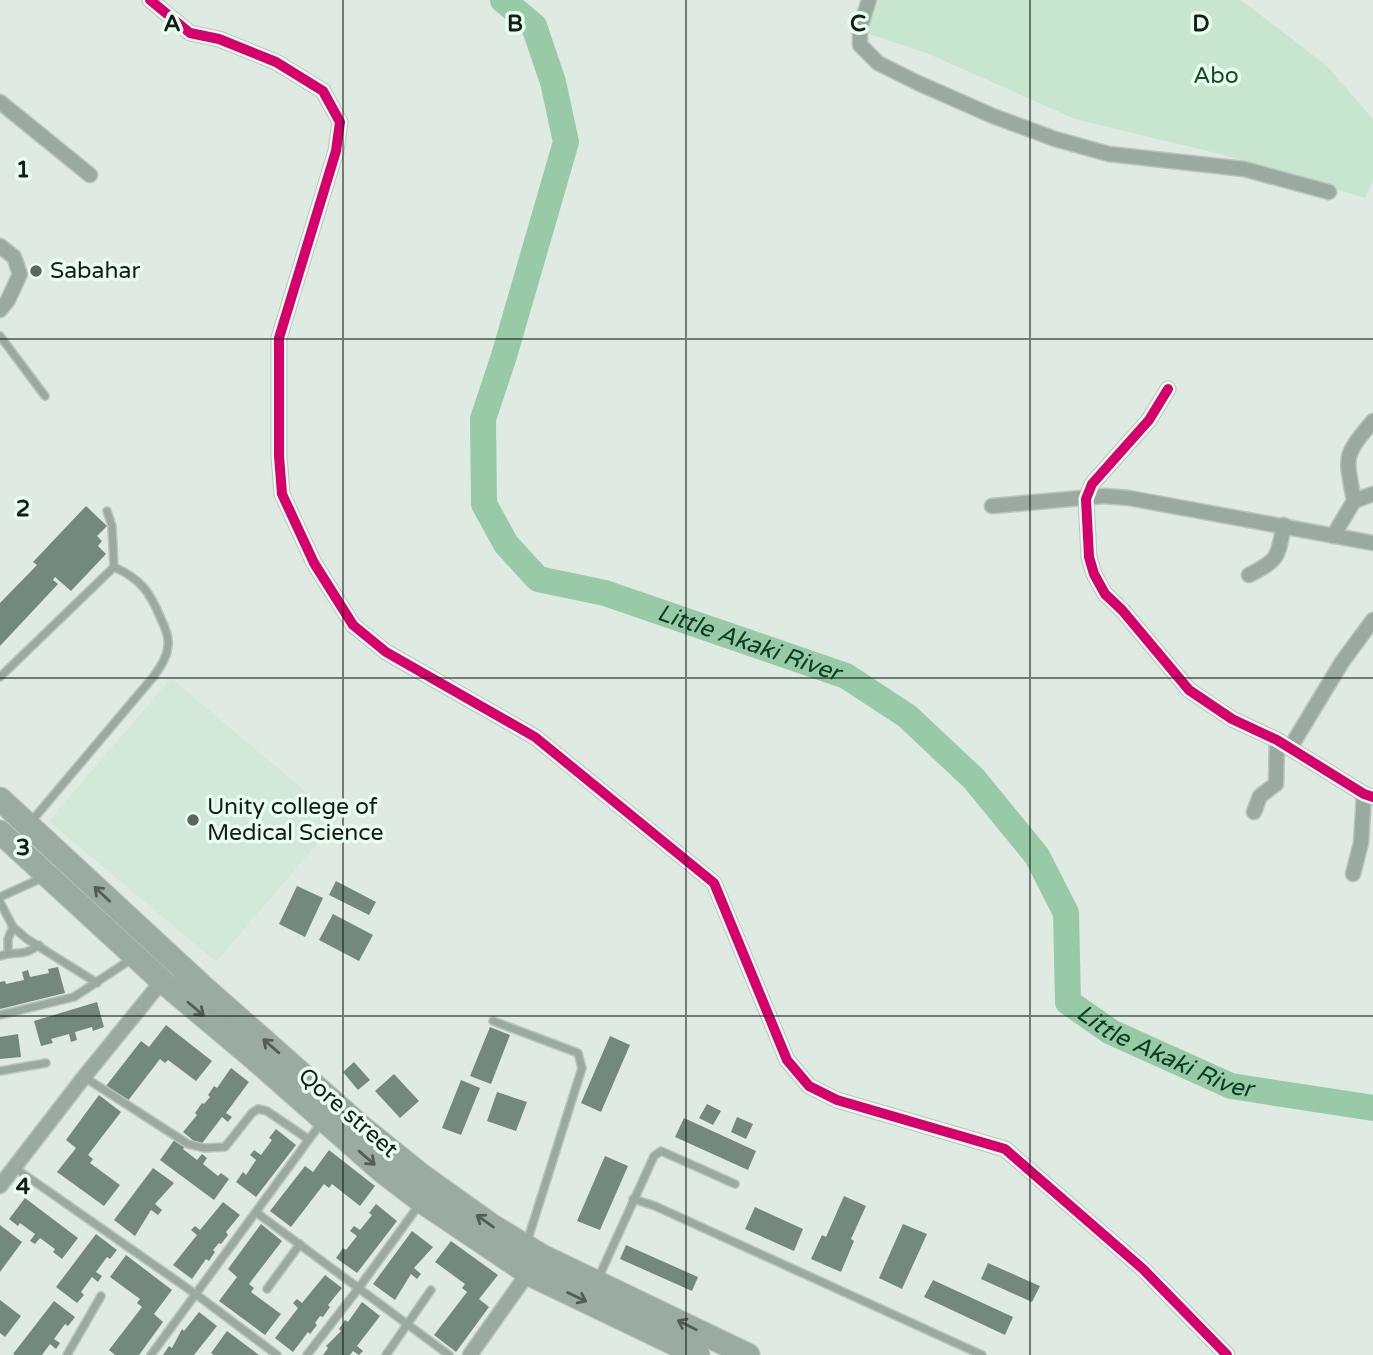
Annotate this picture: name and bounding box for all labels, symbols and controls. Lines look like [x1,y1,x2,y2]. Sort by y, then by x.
text: A [163,10,181,38]
text: B [507,10,523,38]
text: C [850,10,866,38]
text: D [1192,10,1210,38]
park label: Abo [1193,62,1239,90]
text: 1 [16,156,30,184]
place label: Sabahar [50,257,140,285]
marker: Sabahar [28,263,44,279]
text: 2 [16,495,30,523]
water label: Little Akaki River [654,598,847,688]
place label: Unity college of Medical Science [207,793,383,847]
marker: Unity college of Medical Science [185,812,201,828]
text: 3 [16,834,30,862]
one-way arrow [94,885,111,902]
water label: Little Akaki River [1071,998,1258,1104]
one-way arrow [186,1001,204,1017]
one-way arrow [262,1039,280,1055]
street label: Qore street [293,1062,404,1164]
one-way arrow [358,1150,376,1166]
text: 4 [16,1173,31,1201]
one-way arrow [476,1214,495,1228]
one-way arrow [566,1291,587,1305]
one-way arrow [677,1317,698,1331]

